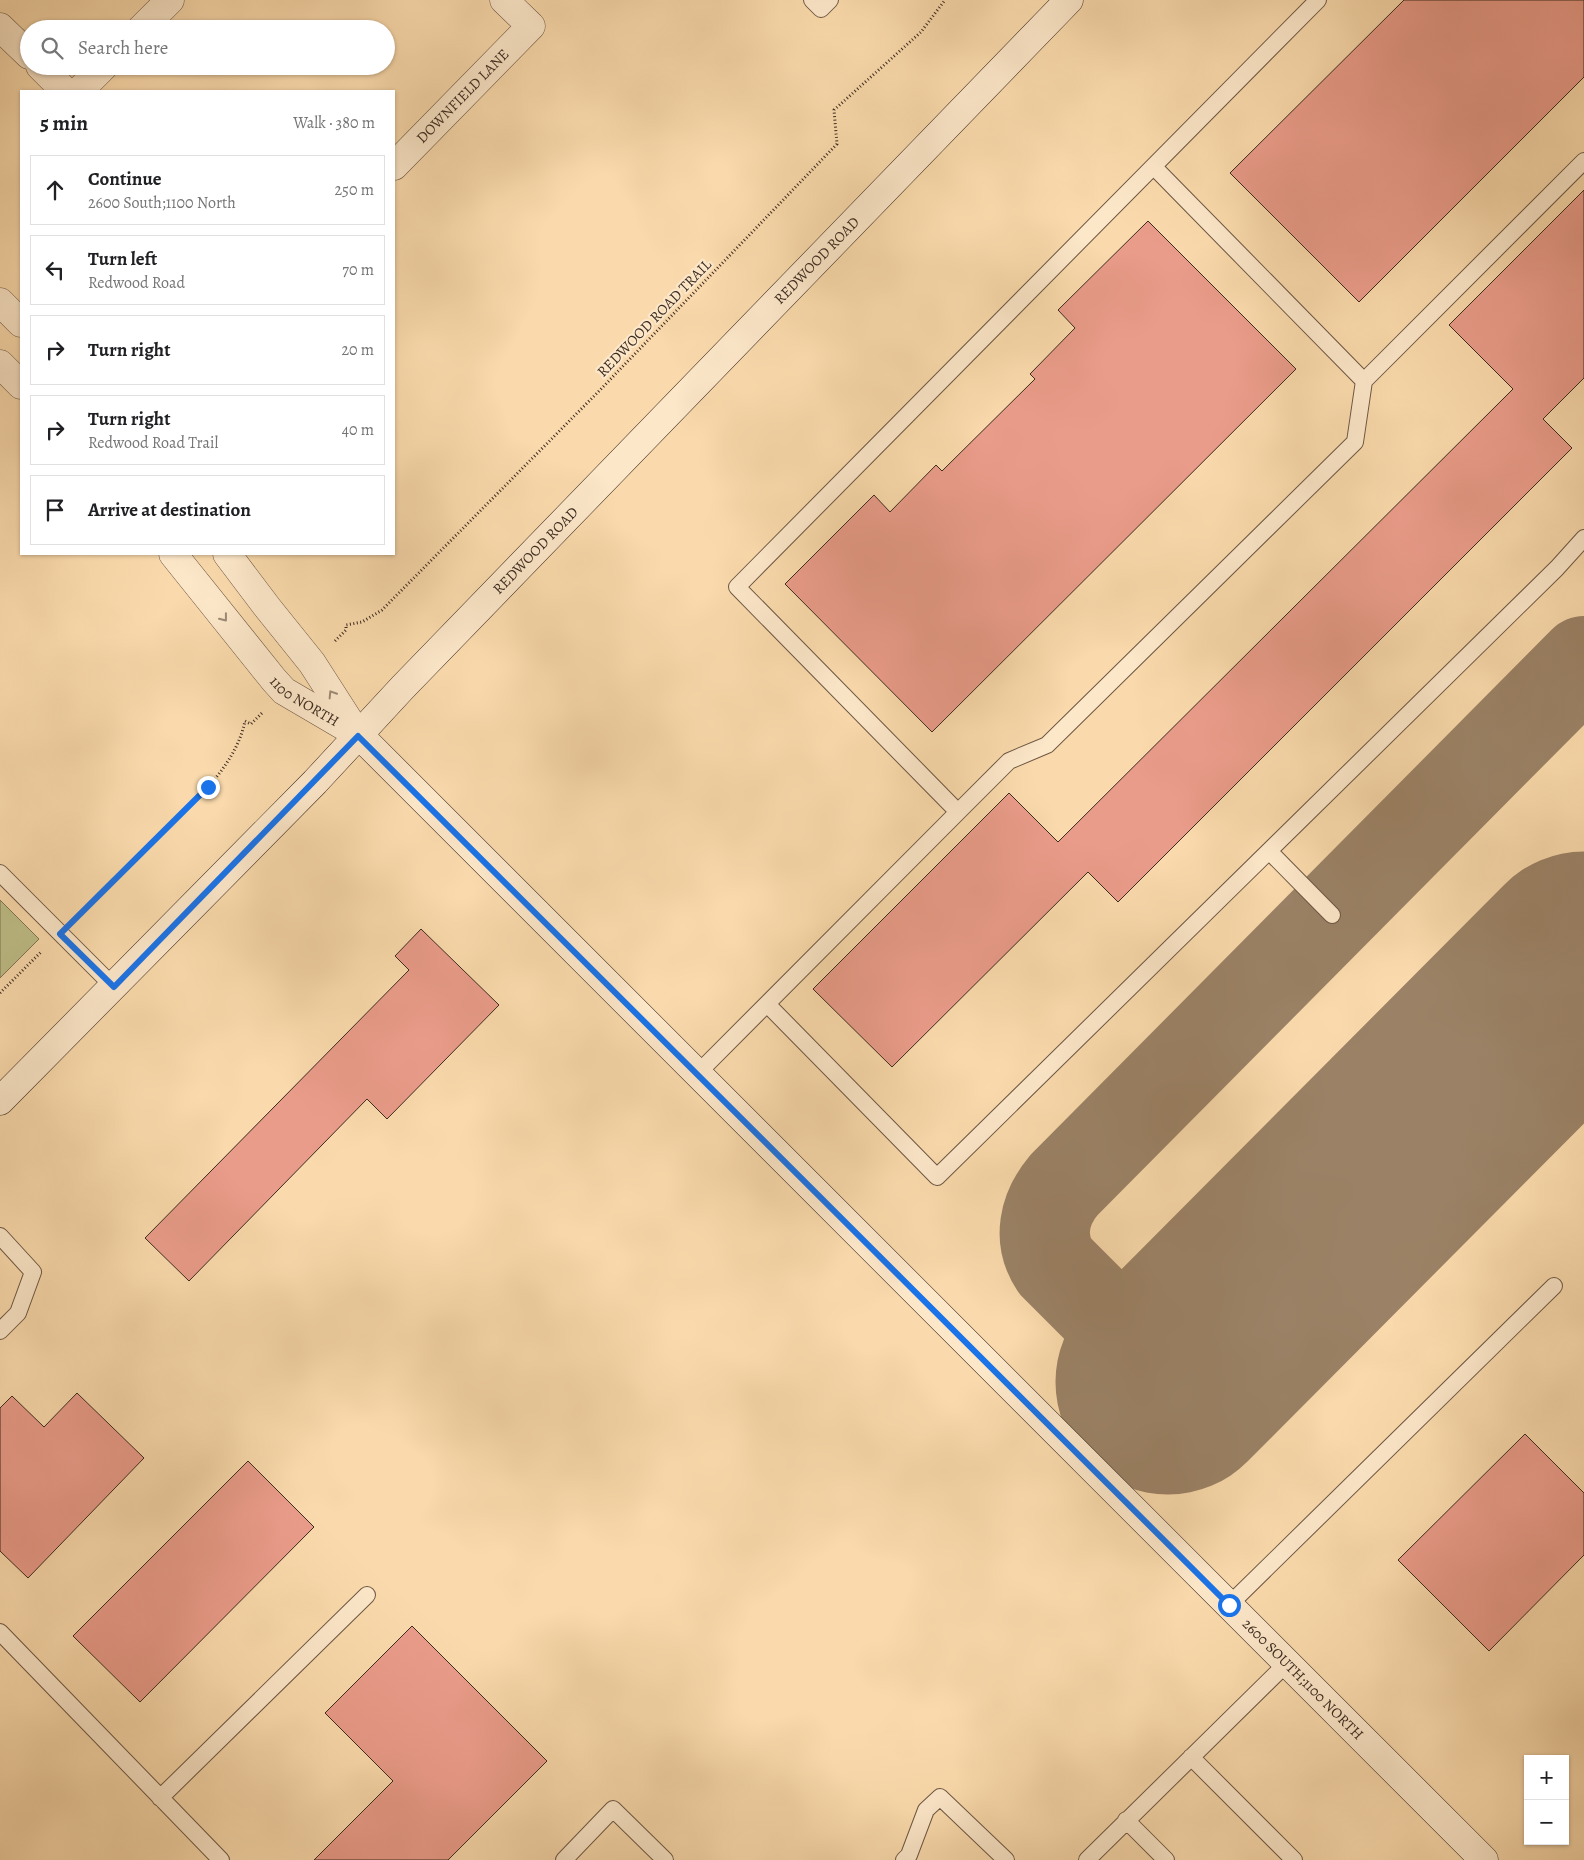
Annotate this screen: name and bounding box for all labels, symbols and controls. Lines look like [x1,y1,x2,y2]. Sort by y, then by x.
search box [20,20,395,75]
icon: search [38,34,66,62]
text: Search here [78,35,168,61]
street label: DOWNFIELD LANE [412,44,513,147]
text: 5 min [40,109,88,137]
text: Walk · 380 m [293,112,375,134]
text: Continue [88,166,162,192]
icon: ahead [41,176,69,204]
text: 250 m [335,179,374,201]
text: 2600 South;1100 North [88,192,236,214]
street label: REDWOOD ROAD [770,212,864,308]
text: Turn left [88,246,157,272]
street label: REDWOOD ROAD TRAIL [592,254,716,381]
icon: left [41,256,69,284]
text: 70 m [342,259,374,281]
text: Redwood Road [88,272,185,294]
icon: right [41,336,69,364]
text: Turn right [88,337,170,363]
text: 20 m [341,339,374,361]
text: Turn right [88,406,170,432]
icon: right [41,416,69,444]
text: 40 m [342,419,374,441]
text: Redwood Road Trail [88,432,218,454]
icon: arrive [41,496,69,524]
text: Arrive at destination [88,497,251,523]
street label: REDWOOD ROAD [488,502,582,599]
one-way arrow [219,612,228,621]
street label: 1100 NORTH [265,672,343,731]
one-way arrow [329,691,339,700]
route end [197,776,220,799]
route start [1218,1594,1241,1617]
street label: 2600 SOUTH;1100 NORTH [1238,1614,1368,1744]
map controls [1524,1755,1569,1845]
button: + [1524,1755,1569,1800]
button: − [1524,1800,1569,1845]

